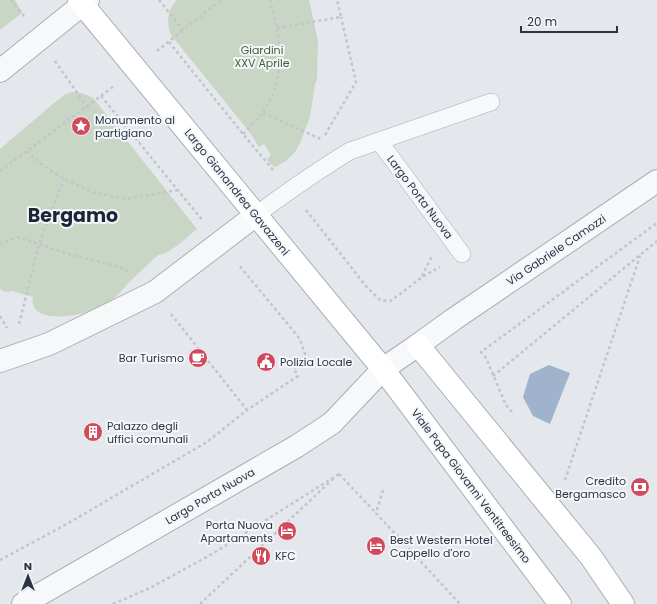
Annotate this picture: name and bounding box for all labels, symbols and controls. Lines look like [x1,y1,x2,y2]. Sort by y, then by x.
scale bar [521,8,617,34]
text: 20 m [527,13,557,30]
park label: Giardini XXV Aprile [234,42,290,71]
place label: Monumento al partigiano [95,112,175,141]
place icon: Monumento al partigiano [70,115,92,137]
street label: Largo Gianandrea Gavazzeni [181,125,293,259]
street label: Largo Porta Nuova [383,152,457,242]
district label: Bergamo [28,202,118,229]
street label: Via Gabriele Camozzi [503,210,609,289]
cafe icon: Bar Turismo [187,347,209,369]
place label: Bar Turismo [119,350,184,366]
public building icon: Polizia Locale [255,351,277,373]
place label: Polizia Locale [280,354,353,370]
street label: Viale Papa Giovanni Ventitreesimo [407,405,535,567]
place label: Palazzo degli uffici comunali [107,418,189,447]
building icon: Palazzo degli uffici comunali [82,421,104,443]
street label: Largo Porta Nuova [162,464,258,528]
place label: Credito Bergamasco [555,473,626,502]
bank icon: Credito Bergamasco [629,476,651,498]
place label: Porta Nuova Apartaments [200,517,273,546]
hotel icon: Porta Nuova Apartaments [276,520,298,542]
place label: Best Western Hotel Cappello d'oro [390,532,493,561]
hotel icon: Best Western Hotel Cappello d'oro [365,535,387,557]
restaurant icon: KFC [250,545,272,567]
place label: KFC [275,548,296,564]
north arrow [8,556,48,596]
text: N [24,558,32,574]

